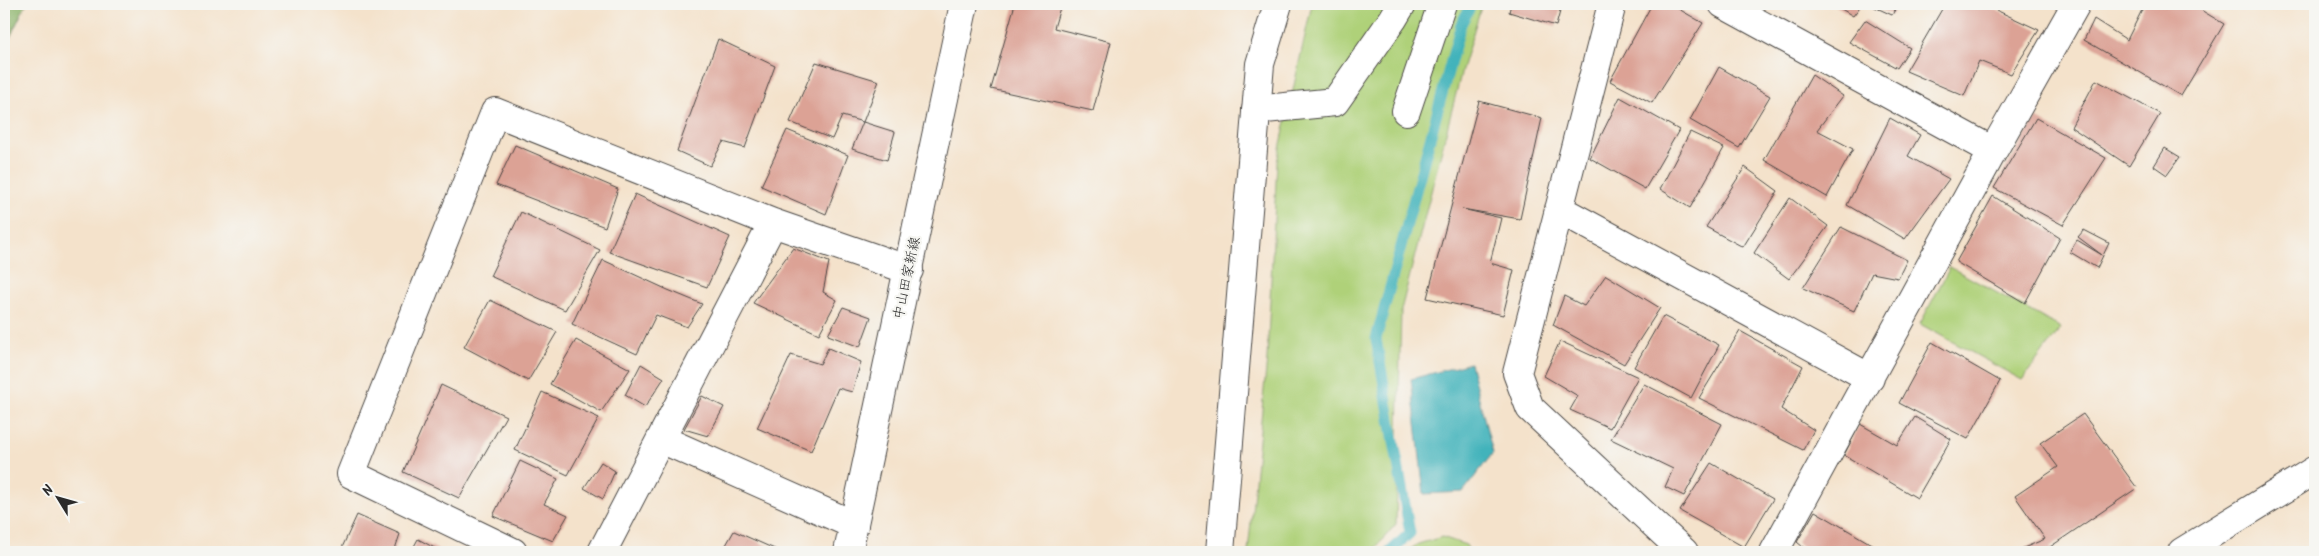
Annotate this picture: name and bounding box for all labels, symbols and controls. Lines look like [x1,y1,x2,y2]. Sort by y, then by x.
street label: 中山田家新線 [888,235,926,321]
north arrow [32,474,82,524]
text: N [37,481,60,501]

